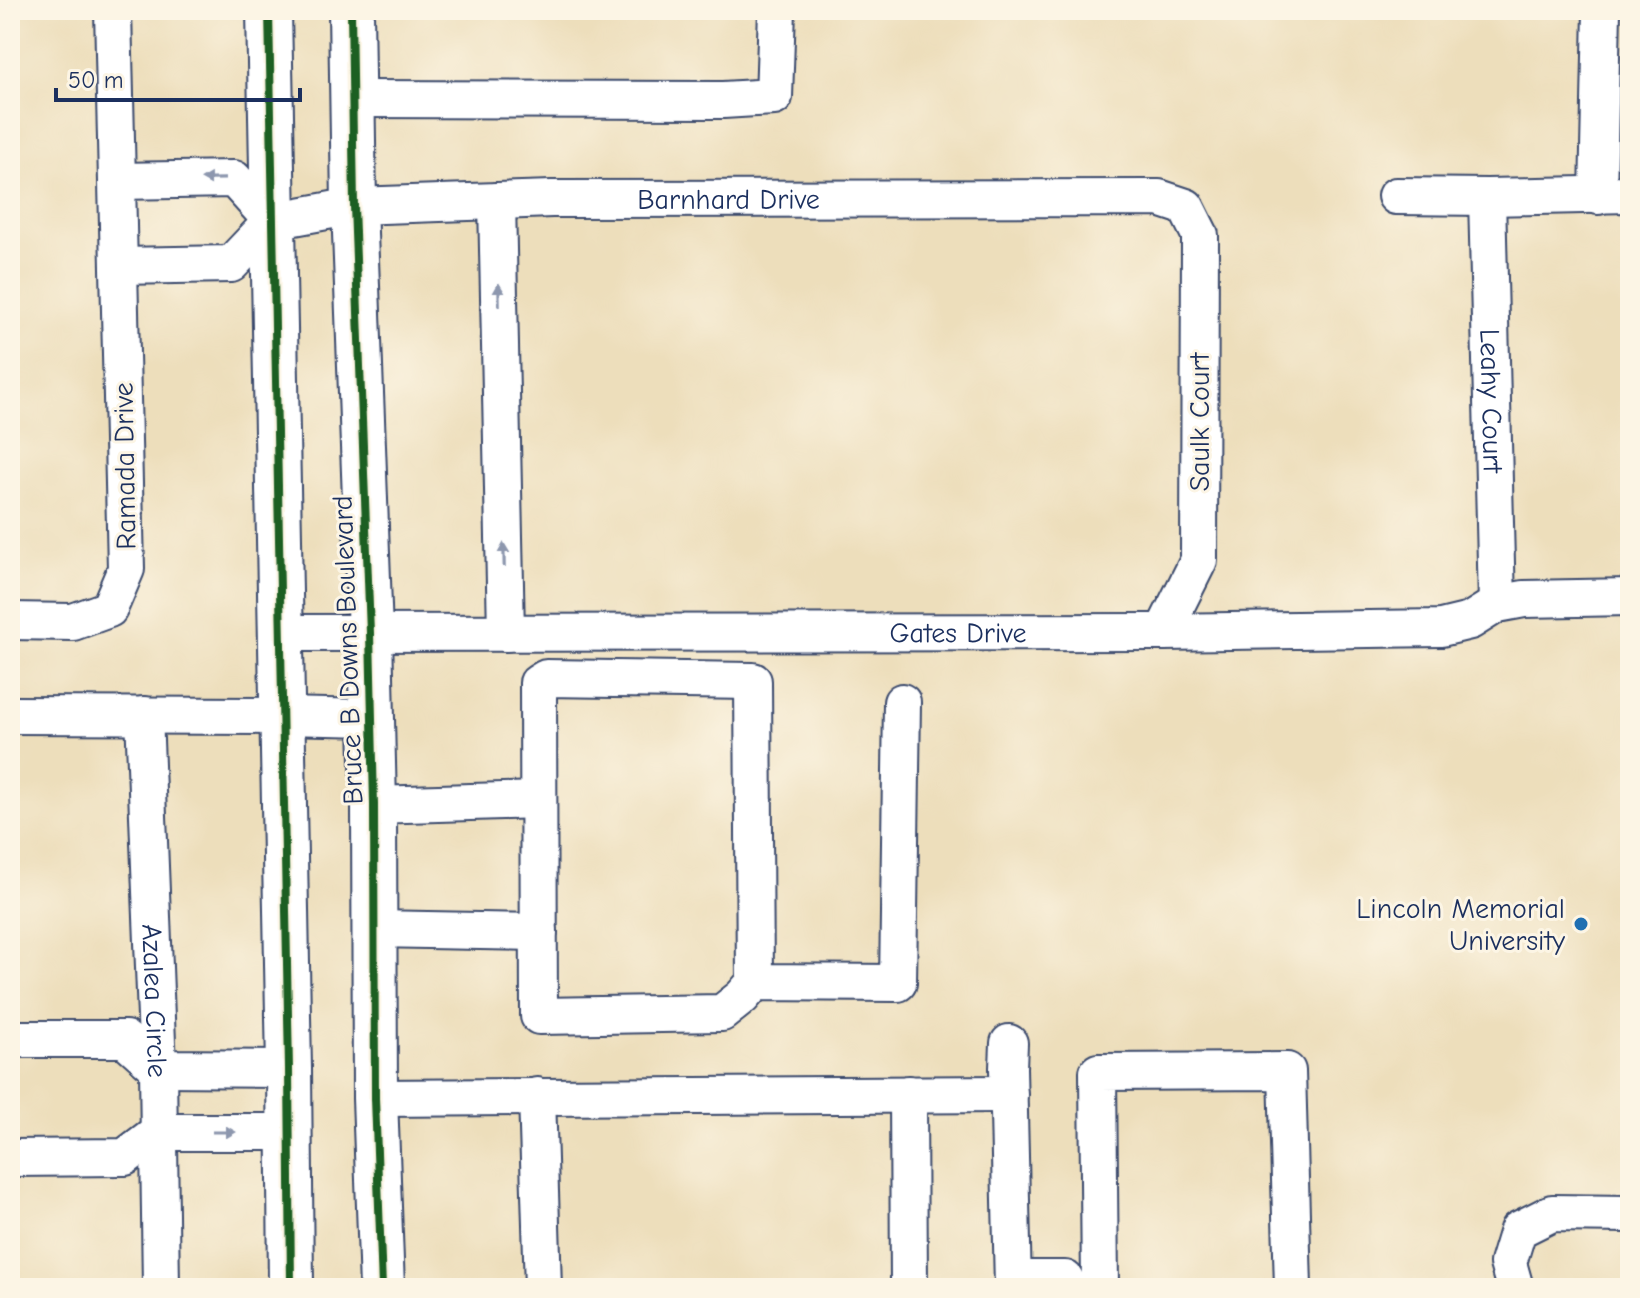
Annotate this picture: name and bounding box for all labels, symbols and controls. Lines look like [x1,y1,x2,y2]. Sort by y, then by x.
scale bar [56,52,300,102]
text: 50 m [68,66,124,94]
one-way arrow [200,173,225,186]
street label: Barnhard Drive [637,184,820,216]
one-way arrow [492,282,505,307]
street label: Leahy Court [1473,328,1509,475]
street label: Saulk Court [1184,352,1216,491]
street label: Ramada Drive [108,382,142,550]
street label: Bruce B Downs Boulevard [327,495,369,805]
one-way arrow [498,542,511,567]
street label: Gates Drive [889,617,1027,649]
place label: Lincoln Memorial University [1356,893,1565,957]
marker: Lincoln Memorial University [1572,915,1590,933]
street label: Azalea Circle [135,923,173,1078]
one-way arrow [212,1126,237,1138]

